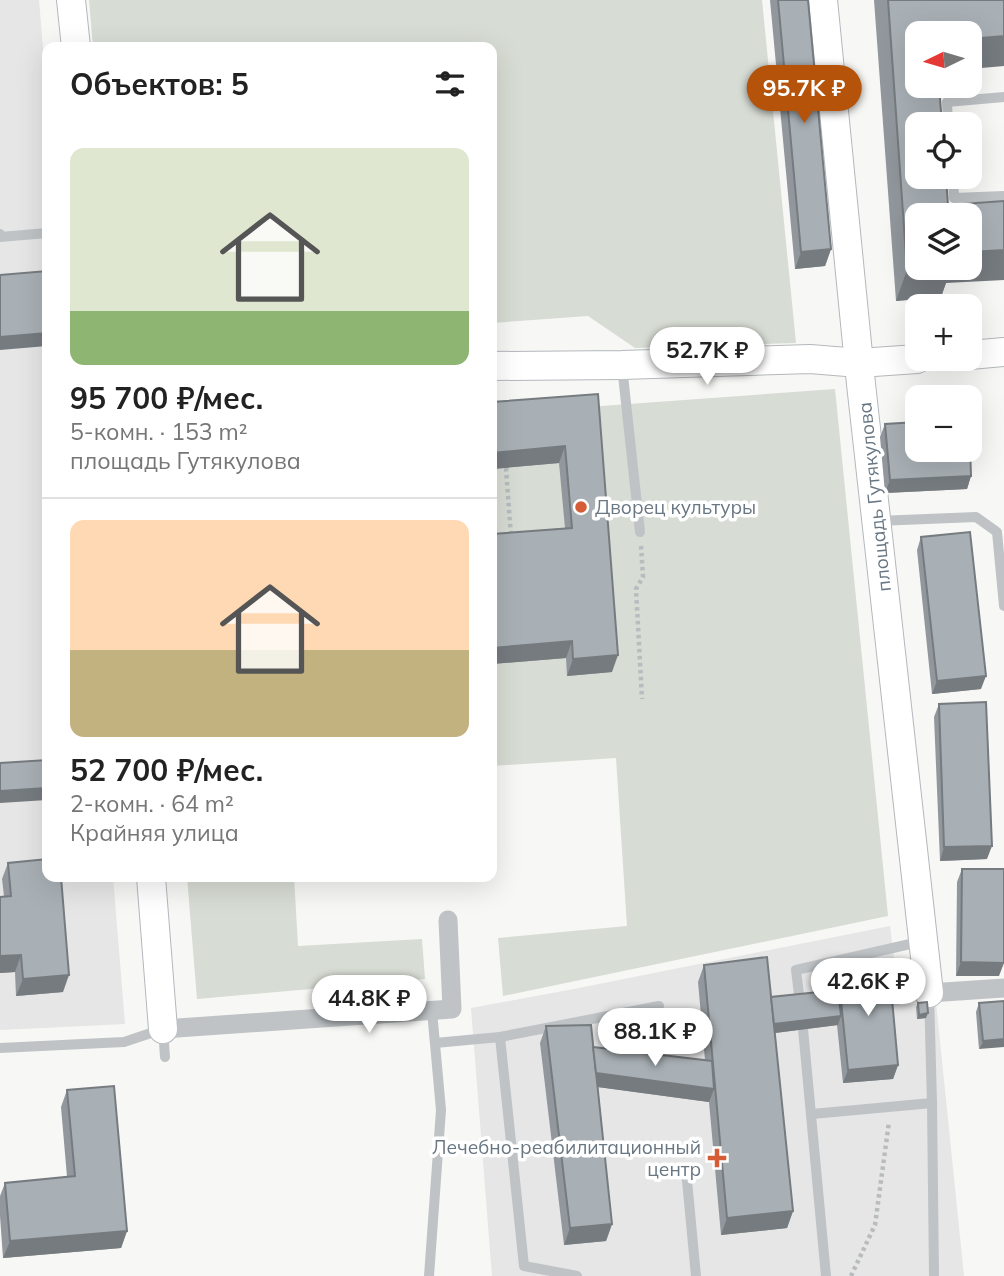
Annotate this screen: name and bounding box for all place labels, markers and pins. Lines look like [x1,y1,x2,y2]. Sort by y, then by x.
pin: 95.7K ₽ [739,66,869,125]
pin: 52.7K ₽ [642,328,772,387]
place label: Дворец культуры [595,495,756,519]
marker: Дворец культуры [573,499,589,515]
pin: 42.6K ₽ [803,958,933,1018]
pin: 44.8K ₽ [304,976,434,1035]
pin: 88.1K ₽ [590,1009,720,1068]
place label: Лечебно-реабилитационный центр [432,1135,701,1181]
marker: Лечебно-реабилитационный центр [707,1148,727,1168]

